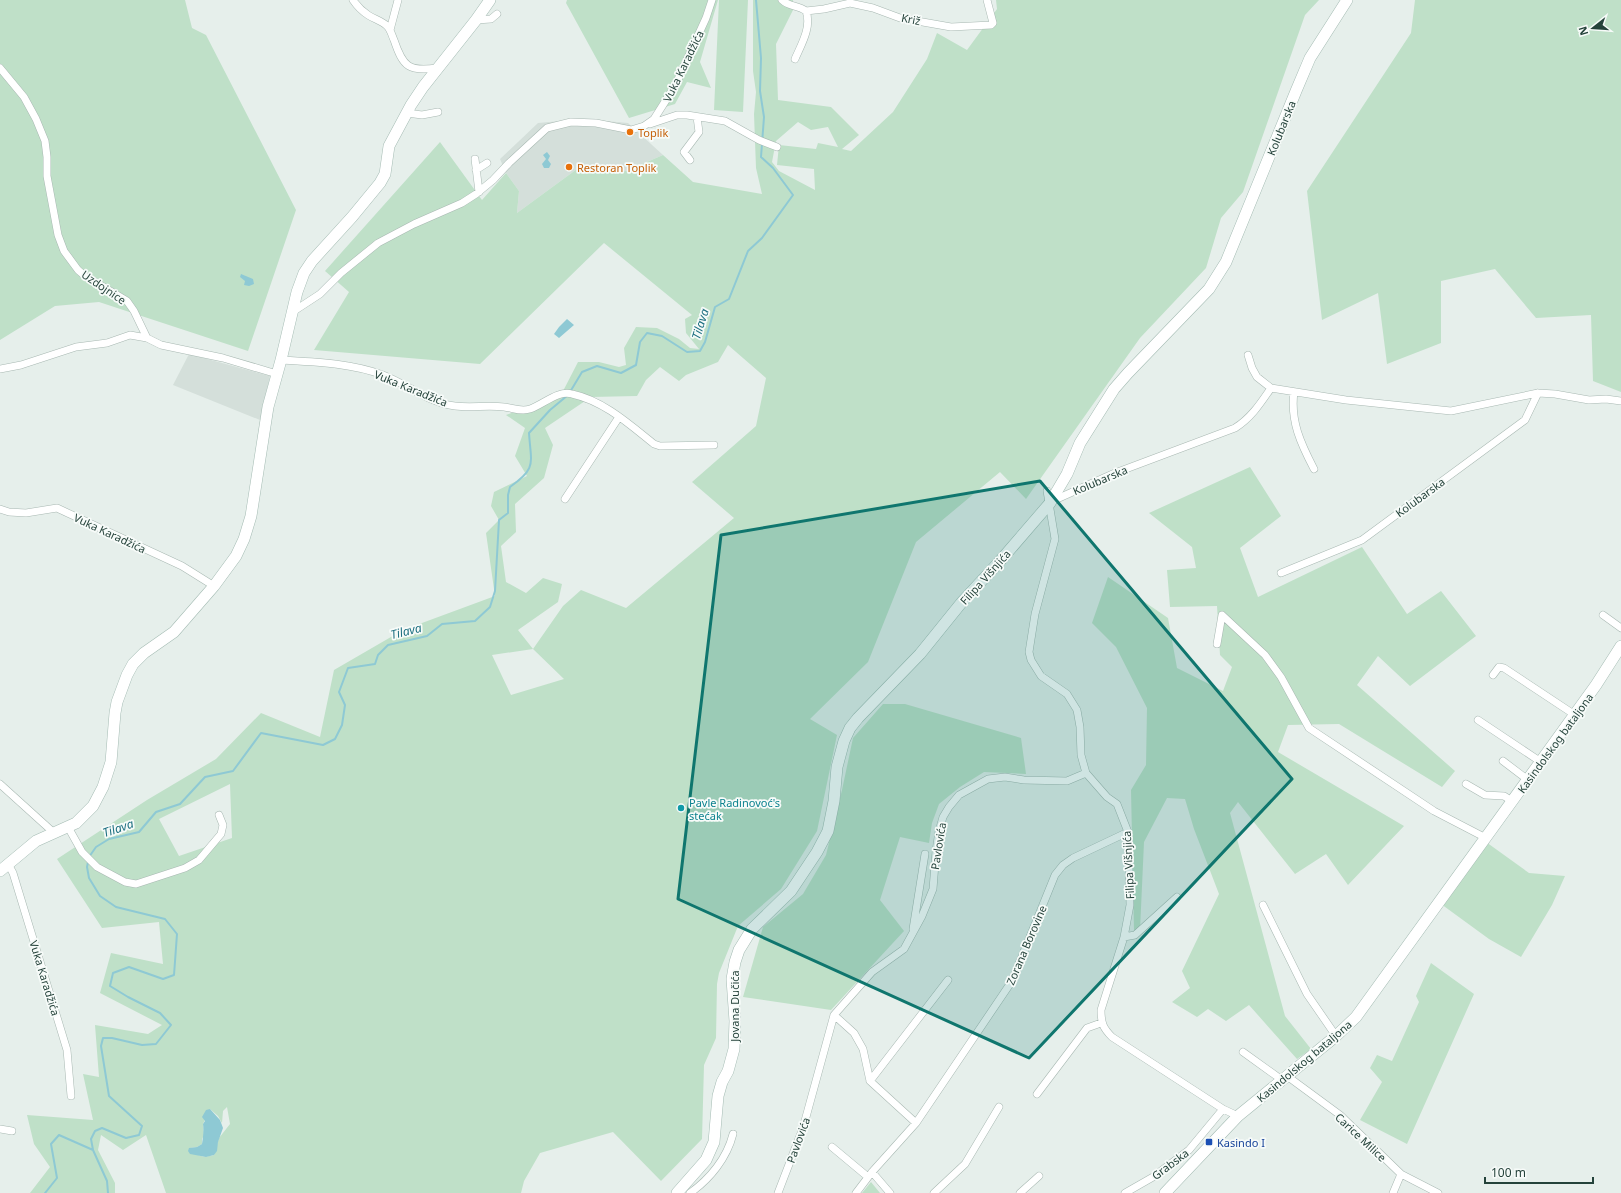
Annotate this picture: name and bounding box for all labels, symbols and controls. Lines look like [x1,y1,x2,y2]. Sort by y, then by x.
north arrow [1573,8,1613,48]
street label: Križ [900,10,922,28]
text: N [1574,25,1591,38]
street label: Vuka Karadžića [659,28,707,104]
street label: Kolubarska [1263,98,1299,158]
place label: Toplik [638,125,668,140]
marker: Toplik [625,127,635,137]
place label: Restoran Toplik [577,160,657,175]
marker: Restoran Toplik [564,162,574,172]
street label: Uzdojnice [79,267,129,307]
water label: Tilava [687,306,713,342]
street label: Vuka Karadžića [372,366,450,410]
street label: Kolubarska [1070,462,1130,498]
street label: Kolubarska [1392,474,1448,520]
street label: Vuka Karadžića [72,510,148,556]
street label: Filipa Višnjića [956,546,1014,608]
water label: Tilava [389,619,423,643]
street label: Kasindolskog bataljona [1514,690,1596,796]
place label: Pavle Radinovoć's stećak [689,795,780,823]
marker: Pavle Radinovoć's stećak [676,803,686,813]
water label: Tilava [100,815,136,841]
street label: Pavlovića [927,821,949,871]
street label: Filipa Višnjića [1119,830,1137,900]
street label: Zorana Borovine [1002,903,1050,987]
street label: Vuka Karadžića [26,939,64,1017]
street label: Jovana Dučića [727,970,742,1043]
street label: Kasindolskog bataljona [1253,1017,1355,1105]
street label: Carice Milice [1332,1109,1390,1165]
street label: Pavlovića [783,1115,813,1165]
place label: Kasindo I [1217,1135,1265,1150]
marker: Kasindo I [1204,1137,1214,1147]
street label: Grabska [1148,1145,1192,1183]
scale bar [1485,1159,1593,1185]
text: 100 m [1491,1164,1526,1181]

